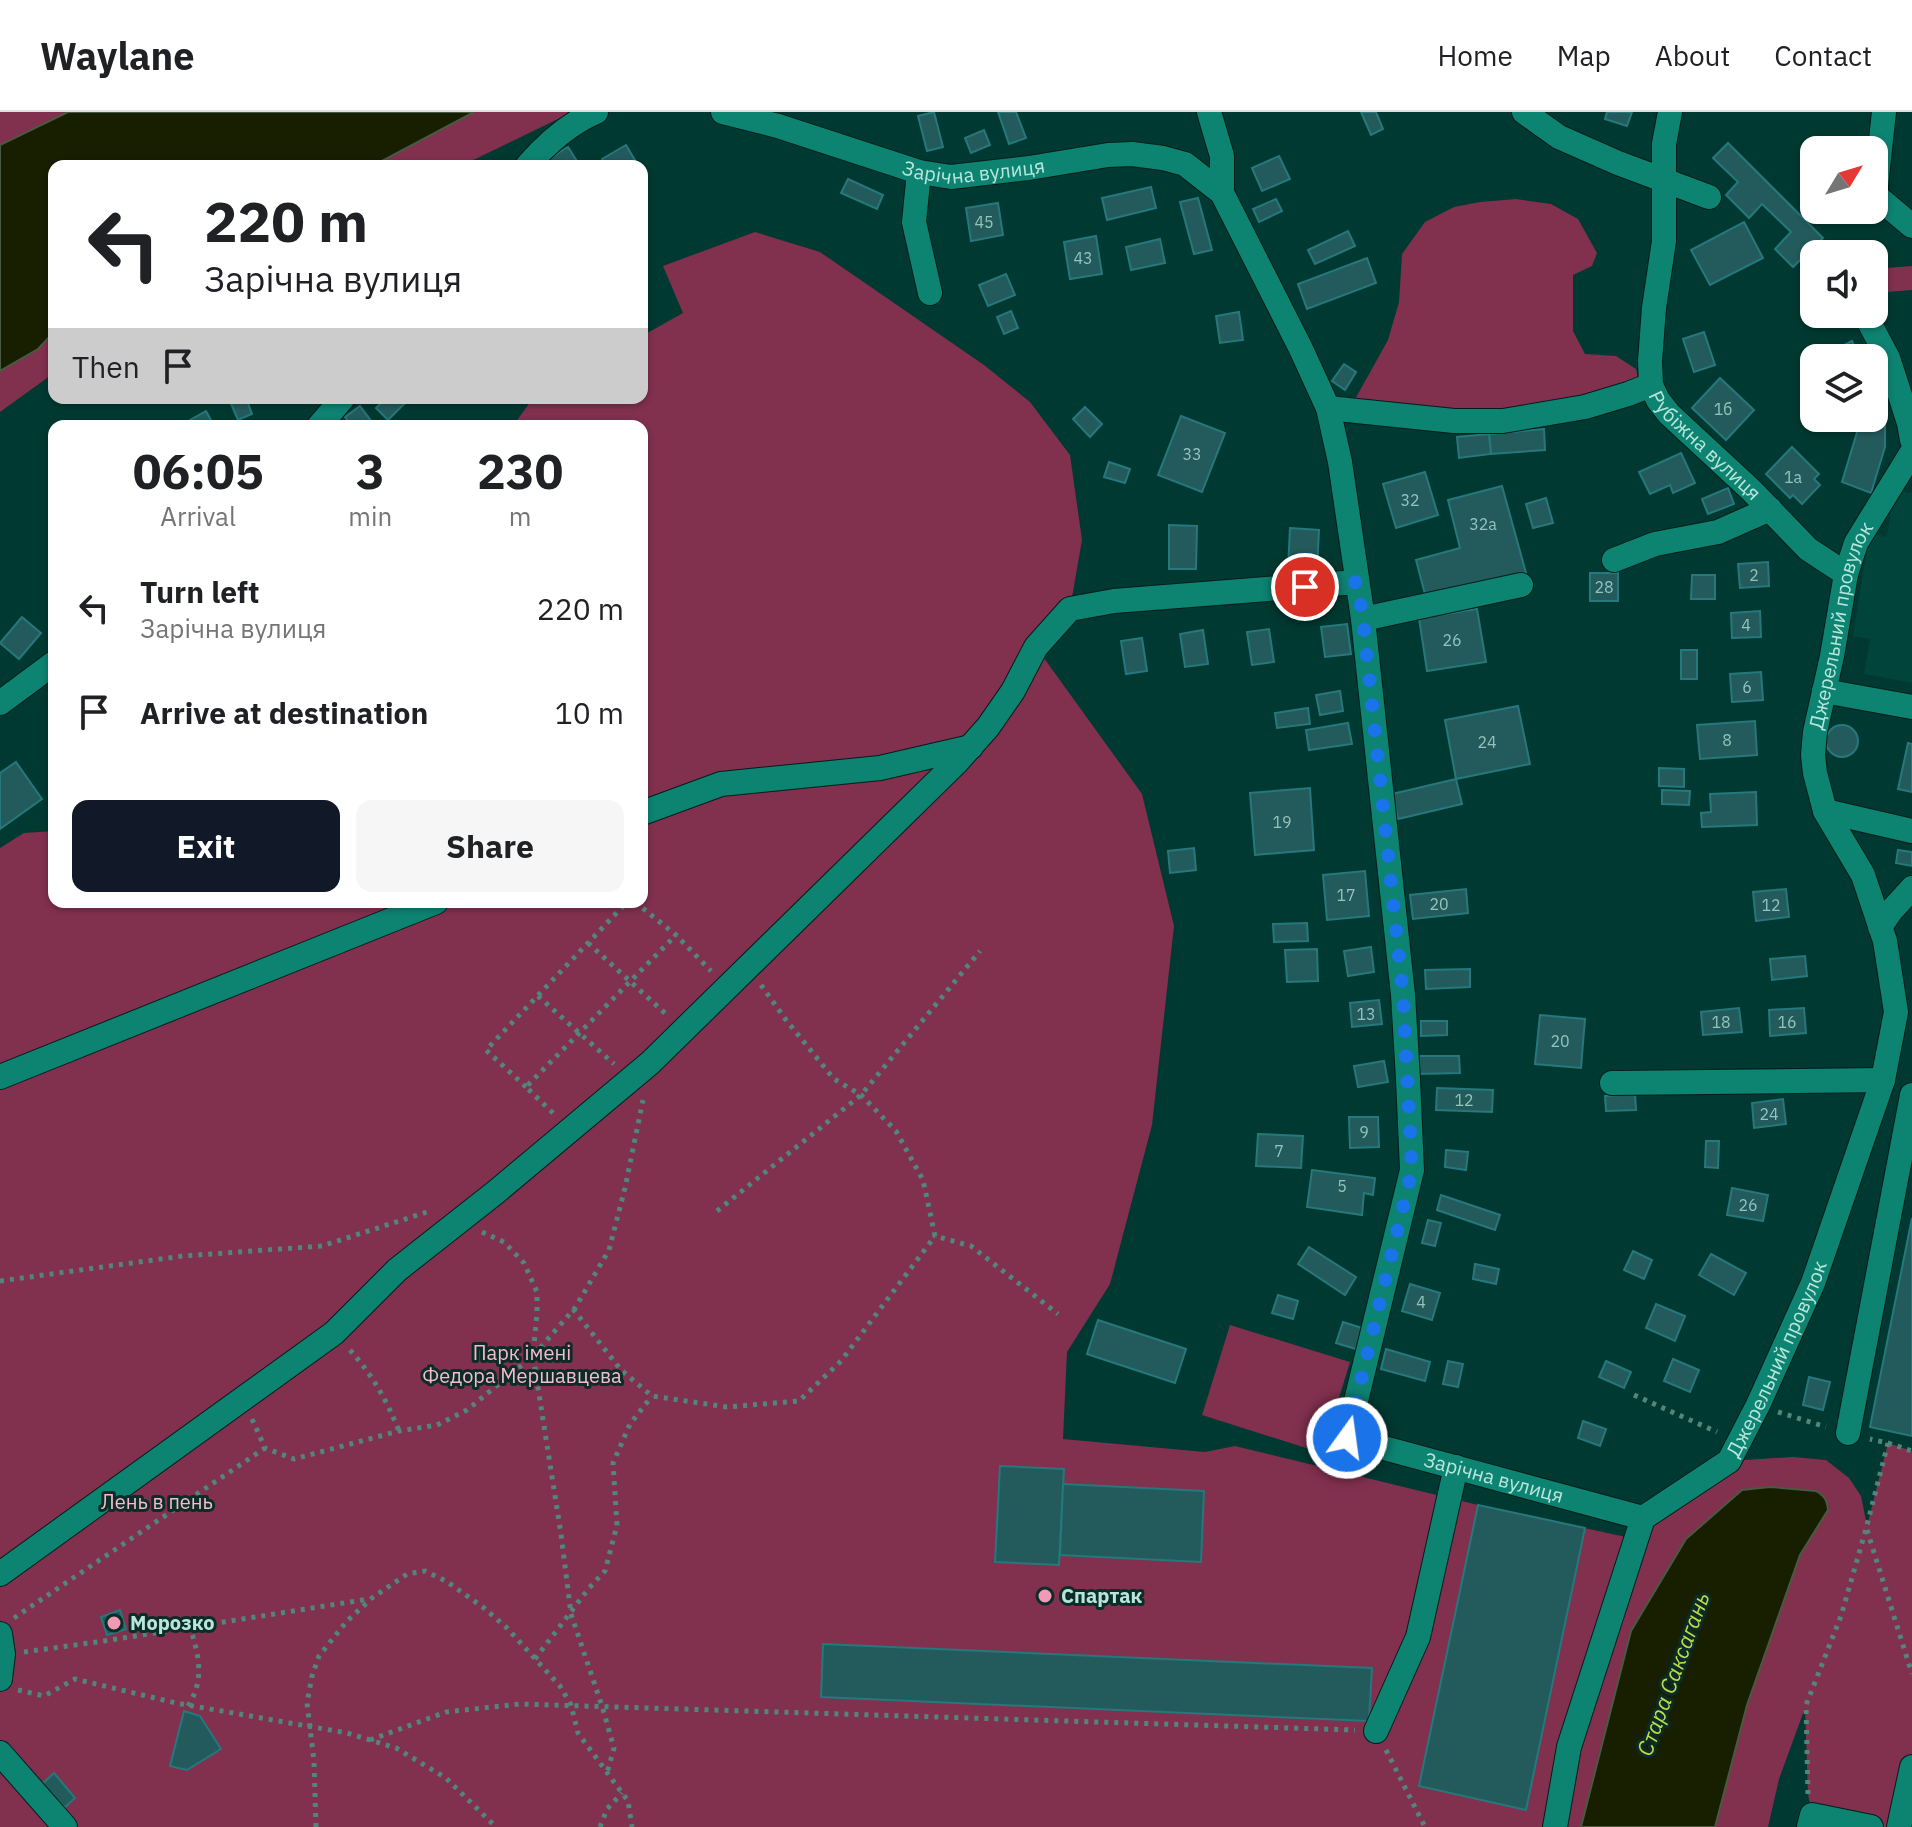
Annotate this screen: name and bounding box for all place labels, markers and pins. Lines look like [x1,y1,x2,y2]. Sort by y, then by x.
pin [1271,553,1339,621]
place label: Спартак [1061,1582,1143,1609]
marker: Спартак [1036,1587,1054,1605]
place label: Морозко [130,1609,215,1636]
marker: Морозко [105,1614,123,1632]

